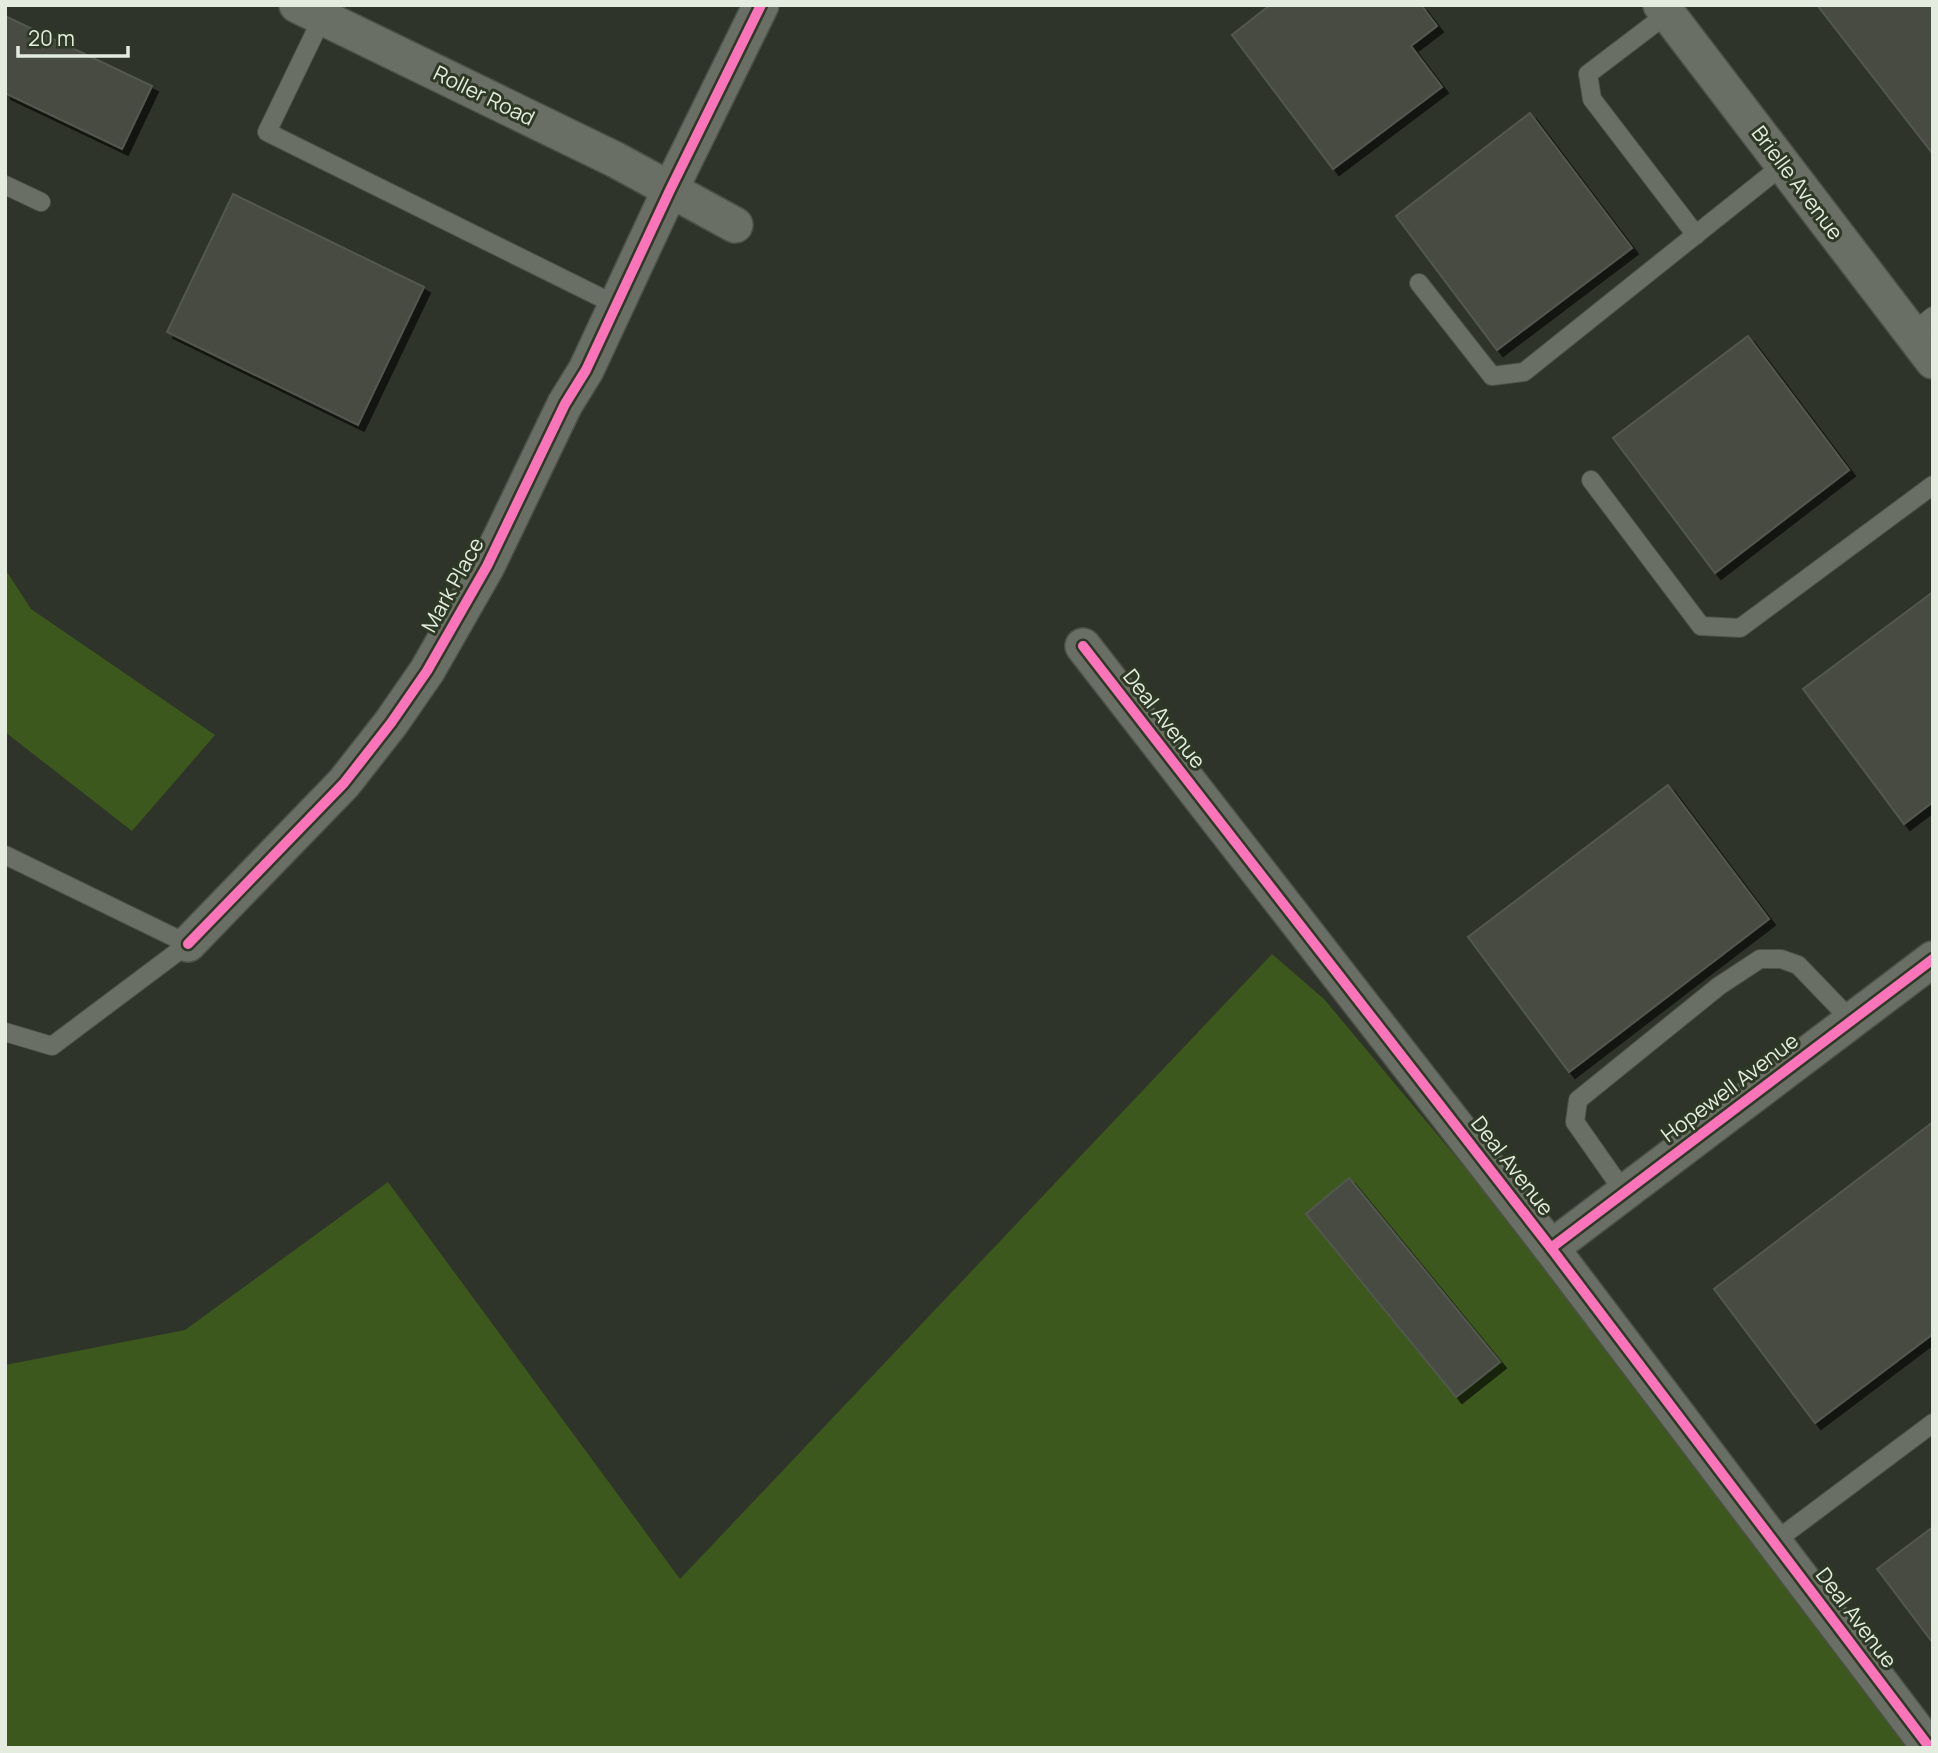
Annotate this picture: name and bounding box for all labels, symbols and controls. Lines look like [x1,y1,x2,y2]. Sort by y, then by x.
scale bar [18,14,128,58]
text: 20 m [28,24,75,52]
street label: Roller Road [429,59,540,132]
street label: Brielle Avenue [1746,120,1850,245]
street label: Mark Place [415,532,490,637]
street label: Deal Avenue [1117,663,1212,774]
street label: Hopewell Avenue [1655,1026,1804,1148]
street label: Deal Avenue [1465,1110,1560,1221]
street label: Deal Avenue [1810,1562,1904,1673]

